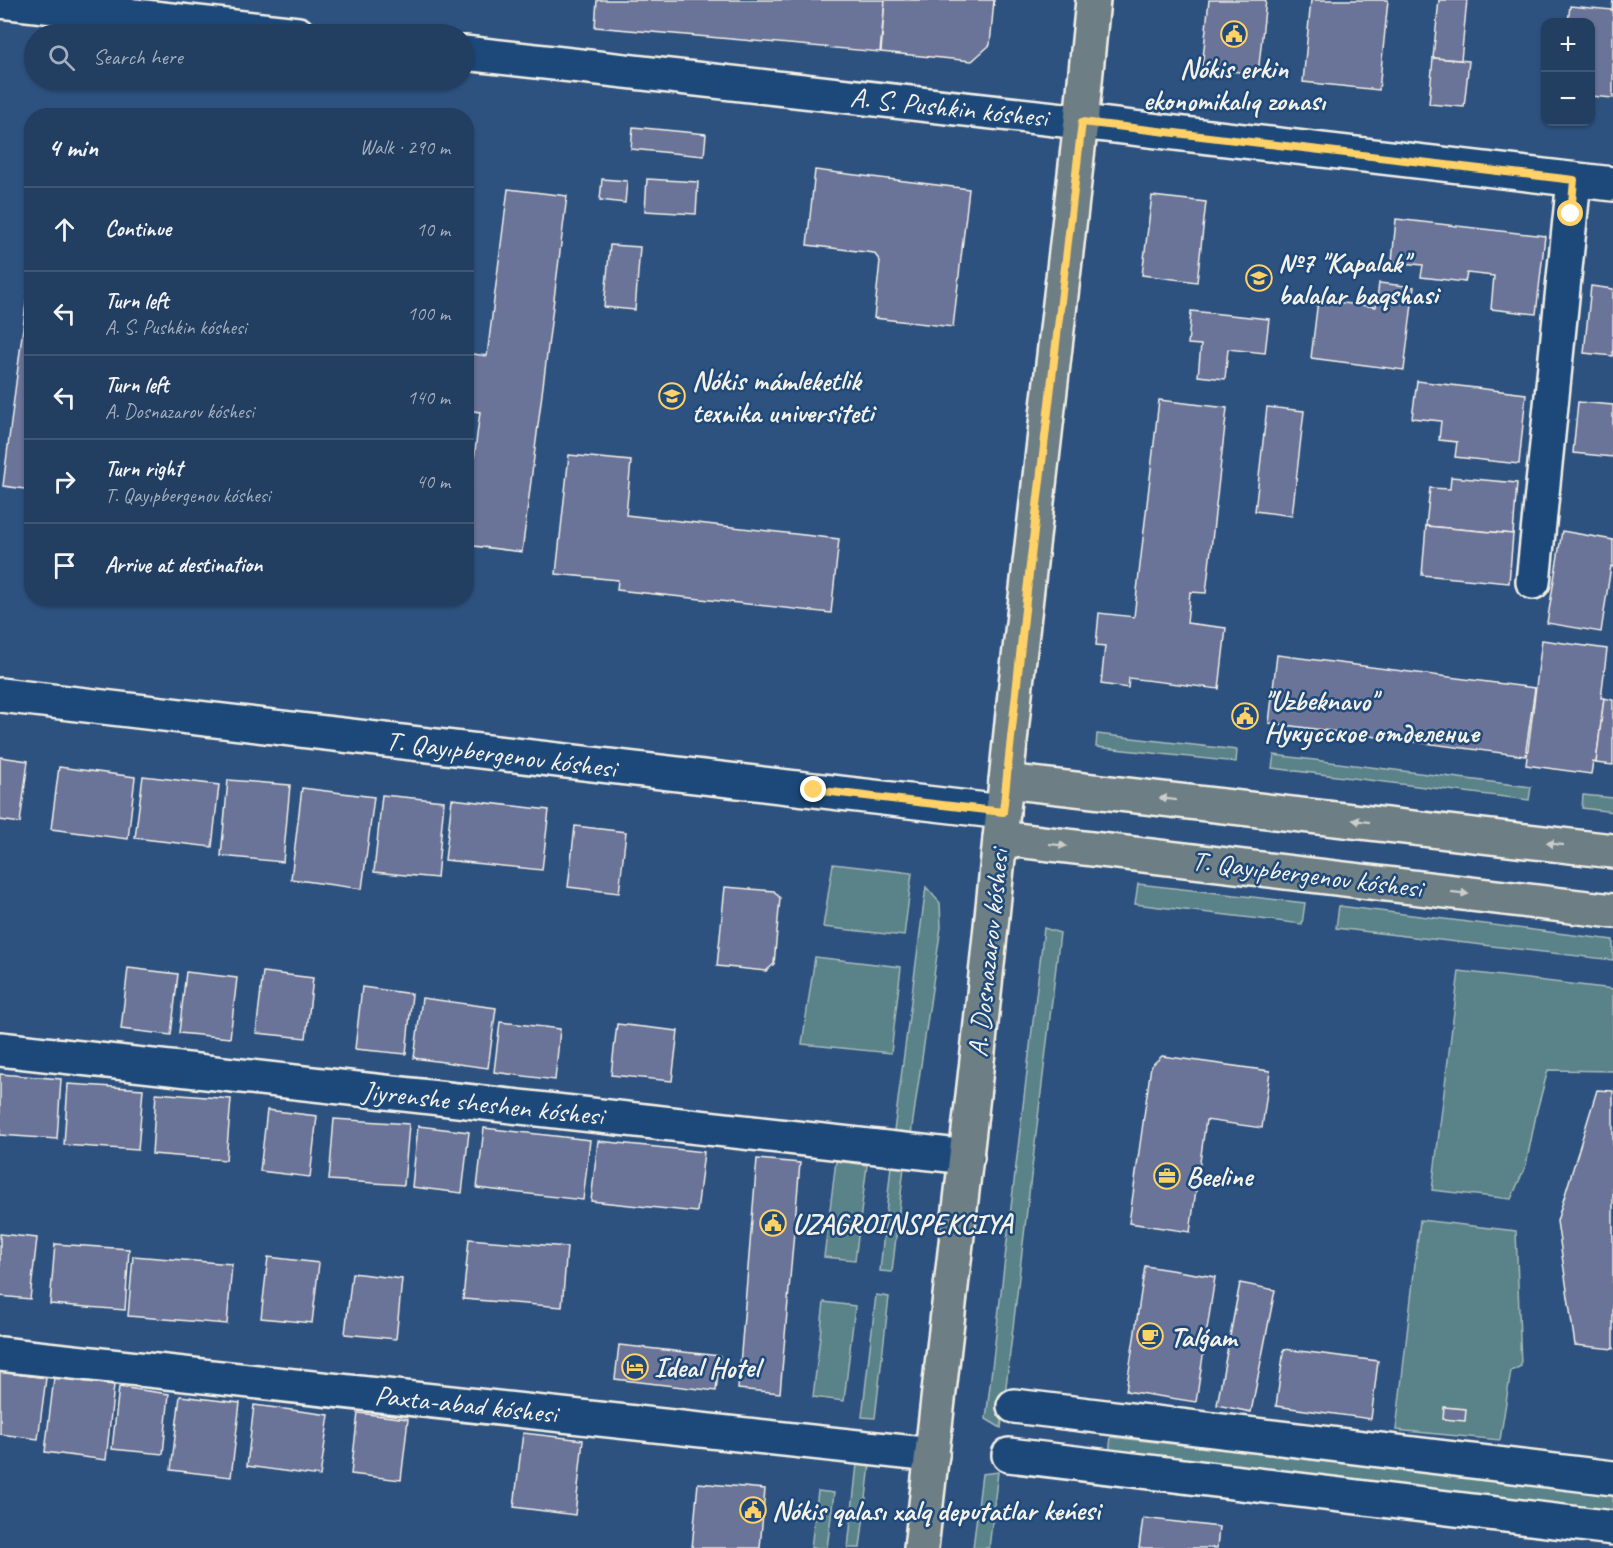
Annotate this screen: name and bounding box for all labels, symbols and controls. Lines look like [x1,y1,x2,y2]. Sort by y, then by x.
map controls [1541,18,1595,126]
button: + [1541,18,1595,72]
public building icon: Nókis erkin ekonomikalıq zonası [1219,19,1249,49]
search box [24,24,474,90]
icon: search [45,41,78,74]
text: Search here [93,43,183,71]
place label: Nókis erkin ekonomikalıq zonası [1143,51,1327,118]
button: − [1541,72,1595,126]
street label: A. S. Pushkin kóshesi [849,79,1053,135]
text: 4 min [48,131,98,164]
text: Walk · 290 m [360,135,450,160]
route start [1557,200,1583,226]
icon: ahead [48,213,81,246]
text: Continue [105,215,171,243]
text: 10 m [416,217,450,242]
place label: №7 "Kapalak" balalar baqshasi [1278,245,1441,312]
school or university icon: №7 "Kapalak" balalar baqshasi [1244,263,1274,293]
text: Turn left [105,287,169,315]
icon: left [48,297,81,330]
text: 100 m [407,301,450,326]
text: A. S. Pushkin kóshesi [105,315,247,340]
place label: Nókis mámleketlik texnika universiteti [692,363,877,430]
text: Turn left [105,371,169,399]
icon: left [48,381,81,414]
school or university icon: Nókis mámleketlik texnika universiteti [657,381,687,411]
text: 140 m [407,385,450,410]
text: A. Dosnazarov kóshesi [105,399,254,424]
text: Turn right [105,455,182,483]
icon: right [48,465,81,498]
text: 40 m [416,469,450,494]
text: T. Qayıpbergenov kóshesi [105,483,270,508]
icon: arrive [48,549,81,582]
text: Arrive at destination [105,551,262,579]
place label: "Uzbeknavo" Нукусское отделение [1264,683,1481,751]
public building icon: "Uzbeknavo" Нукусское отделение [1230,701,1260,731]
street label: T. Qayıpbergenov kóshesi [384,723,622,786]
route end [800,776,826,802]
one-way arrow [1158,794,1177,803]
one-way arrow [1352,816,1371,826]
one-way arrow [1545,839,1564,849]
one-way arrow [1049,840,1068,850]
street label: T. Qayıpbergenov kóshesi [1190,843,1428,906]
street label: A. Dosnazarov kóshesi [960,844,1017,1059]
one-way arrow [1451,888,1470,897]
street label: Jiyrenshe sheshen kóshesi [359,1073,609,1133]
place label: Beeline [1186,1159,1255,1194]
office icon: Beeline [1152,1161,1182,1191]
place label: UZAGROINSPEKCIYA [792,1206,1014,1241]
public building icon: UZAGROINSPEKCIYA [758,1208,788,1238]
place label: Talǵam [1170,1319,1239,1354]
cafe icon: Talǵam [1135,1321,1165,1351]
place label: Ideal Hotel [654,1350,765,1385]
hotel icon: Ideal Hotel [620,1352,650,1382]
street label: Paxta-abad kóshesi [373,1377,563,1431]
place label: Nókis qalası xalq deputatlar keńesi [772,1493,1103,1528]
public building icon: Nókis qalası xalq deputatlar keńesi [738,1495,768,1525]

